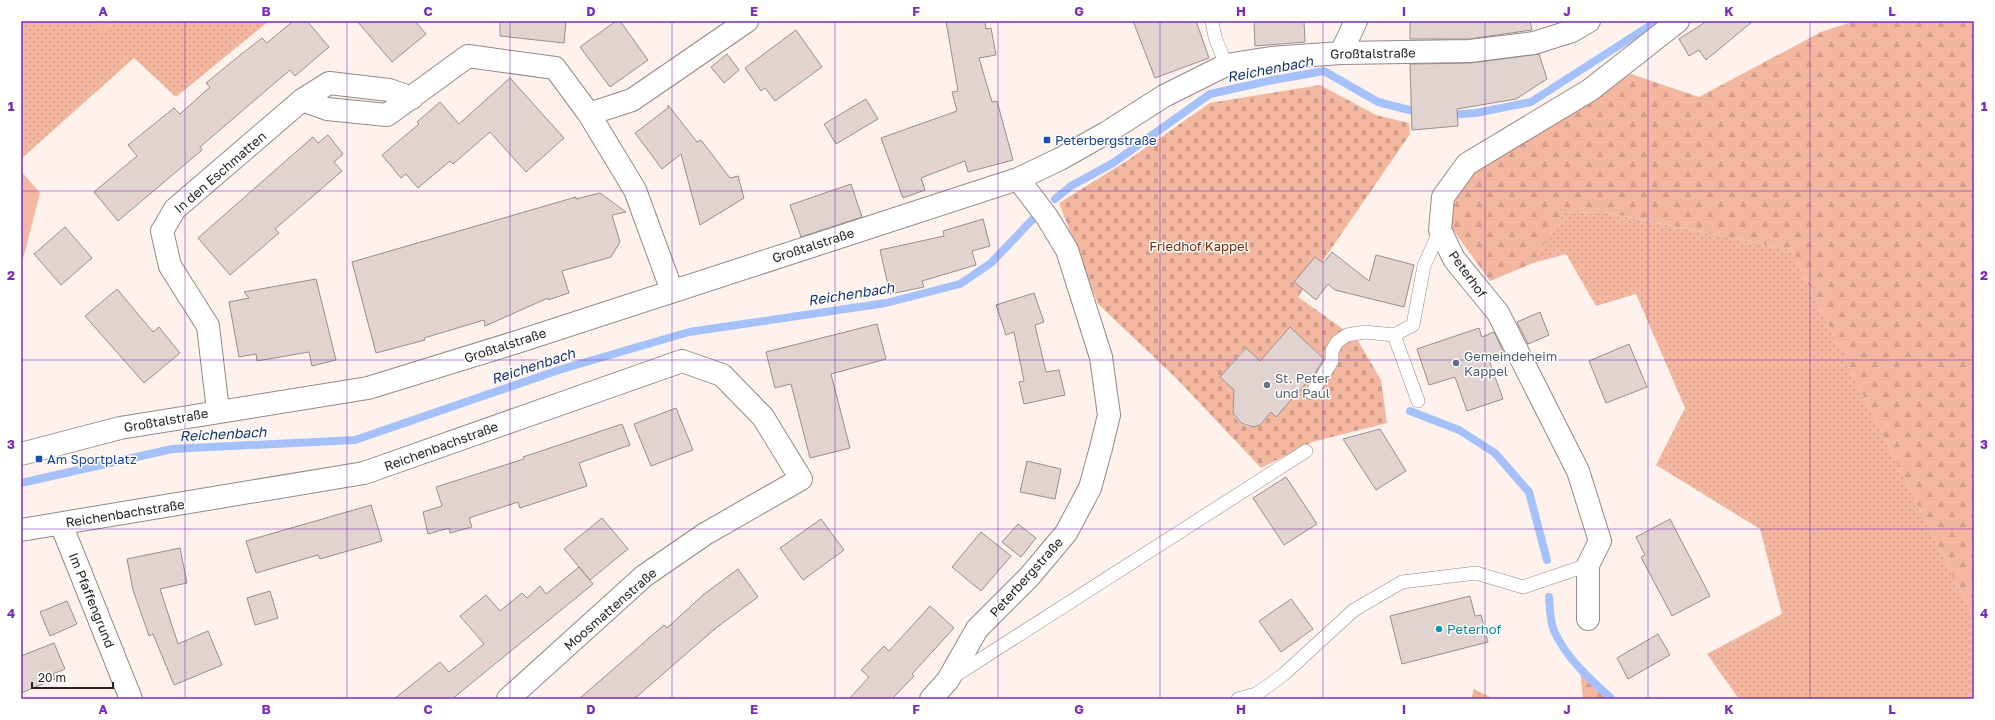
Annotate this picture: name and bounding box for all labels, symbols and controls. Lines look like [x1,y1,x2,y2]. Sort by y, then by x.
text: A [98,3,108,19]
text: B [261,3,271,19]
text: C [423,3,433,19]
text: D [586,3,596,19]
text: E [750,3,758,19]
text: F [912,3,920,19]
text: G [1074,3,1084,19]
text: H [1236,3,1246,19]
text: I [1402,3,1406,19]
text: J [1563,3,1571,19]
text: K [1724,3,1734,19]
text: L [1888,3,1896,19]
street label: Großtalstraße [1330,44,1416,62]
water label: Reichenbach [1226,52,1316,85]
text: 1 [8,98,15,114]
text: 1 [1981,98,1988,114]
street label: In den Eschmatten [171,128,269,216]
place label: Peterbergstraße [1055,132,1157,148]
marker: Peterbergstraße [1042,135,1052,145]
street label: Großtalstraße [770,224,856,266]
park label: Friedhof Kappel [1149,238,1249,254]
street label: Peterhof [1446,247,1491,301]
text: 2 [7,267,15,283]
text: 2 [1980,267,1988,283]
water label: Reichenbach [807,278,897,309]
street label: Großtalstraße [462,324,548,366]
water label: Reichenbach [489,344,578,387]
place label: Gemeindeheim Kappel [1464,348,1557,379]
marker: Gemeindeheim Kappel [1451,358,1461,368]
place label: St. Peter und Paul [1275,370,1330,401]
marker: St. Peter und Paul [1262,380,1272,390]
street label: Großtalstraße [123,405,209,435]
street label: Reichenbachstraße [382,418,500,474]
water label: Reichenbach [179,423,268,444]
text: 3 [7,436,15,452]
text: 3 [1980,436,1988,452]
place label: Am Sportplatz [47,451,137,467]
marker: Am Sportplatz [34,454,44,464]
street label: Reichenbachstraße [64,496,186,530]
street label: Peterbergstraße [986,534,1066,620]
street label: Im Pfaffengrund [66,550,118,650]
street label: Moosmattenstraße [560,564,660,654]
text: 4 [7,605,15,621]
text: 4 [1980,605,1988,621]
place label: Peterhof [1447,621,1501,637]
marker: Peterhof [1434,624,1444,634]
scale bar [32,664,113,690]
text: 20 m [38,670,66,685]
text: A [98,701,108,717]
text: B [261,701,271,717]
text: C [423,701,433,717]
text: D [586,701,596,717]
text: E [750,701,758,717]
text: F [912,701,920,717]
text: G [1074,701,1084,717]
text: H [1236,701,1246,717]
text: I [1402,701,1406,717]
text: J [1563,701,1571,717]
text: K [1724,701,1734,717]
text: L [1888,701,1896,717]

